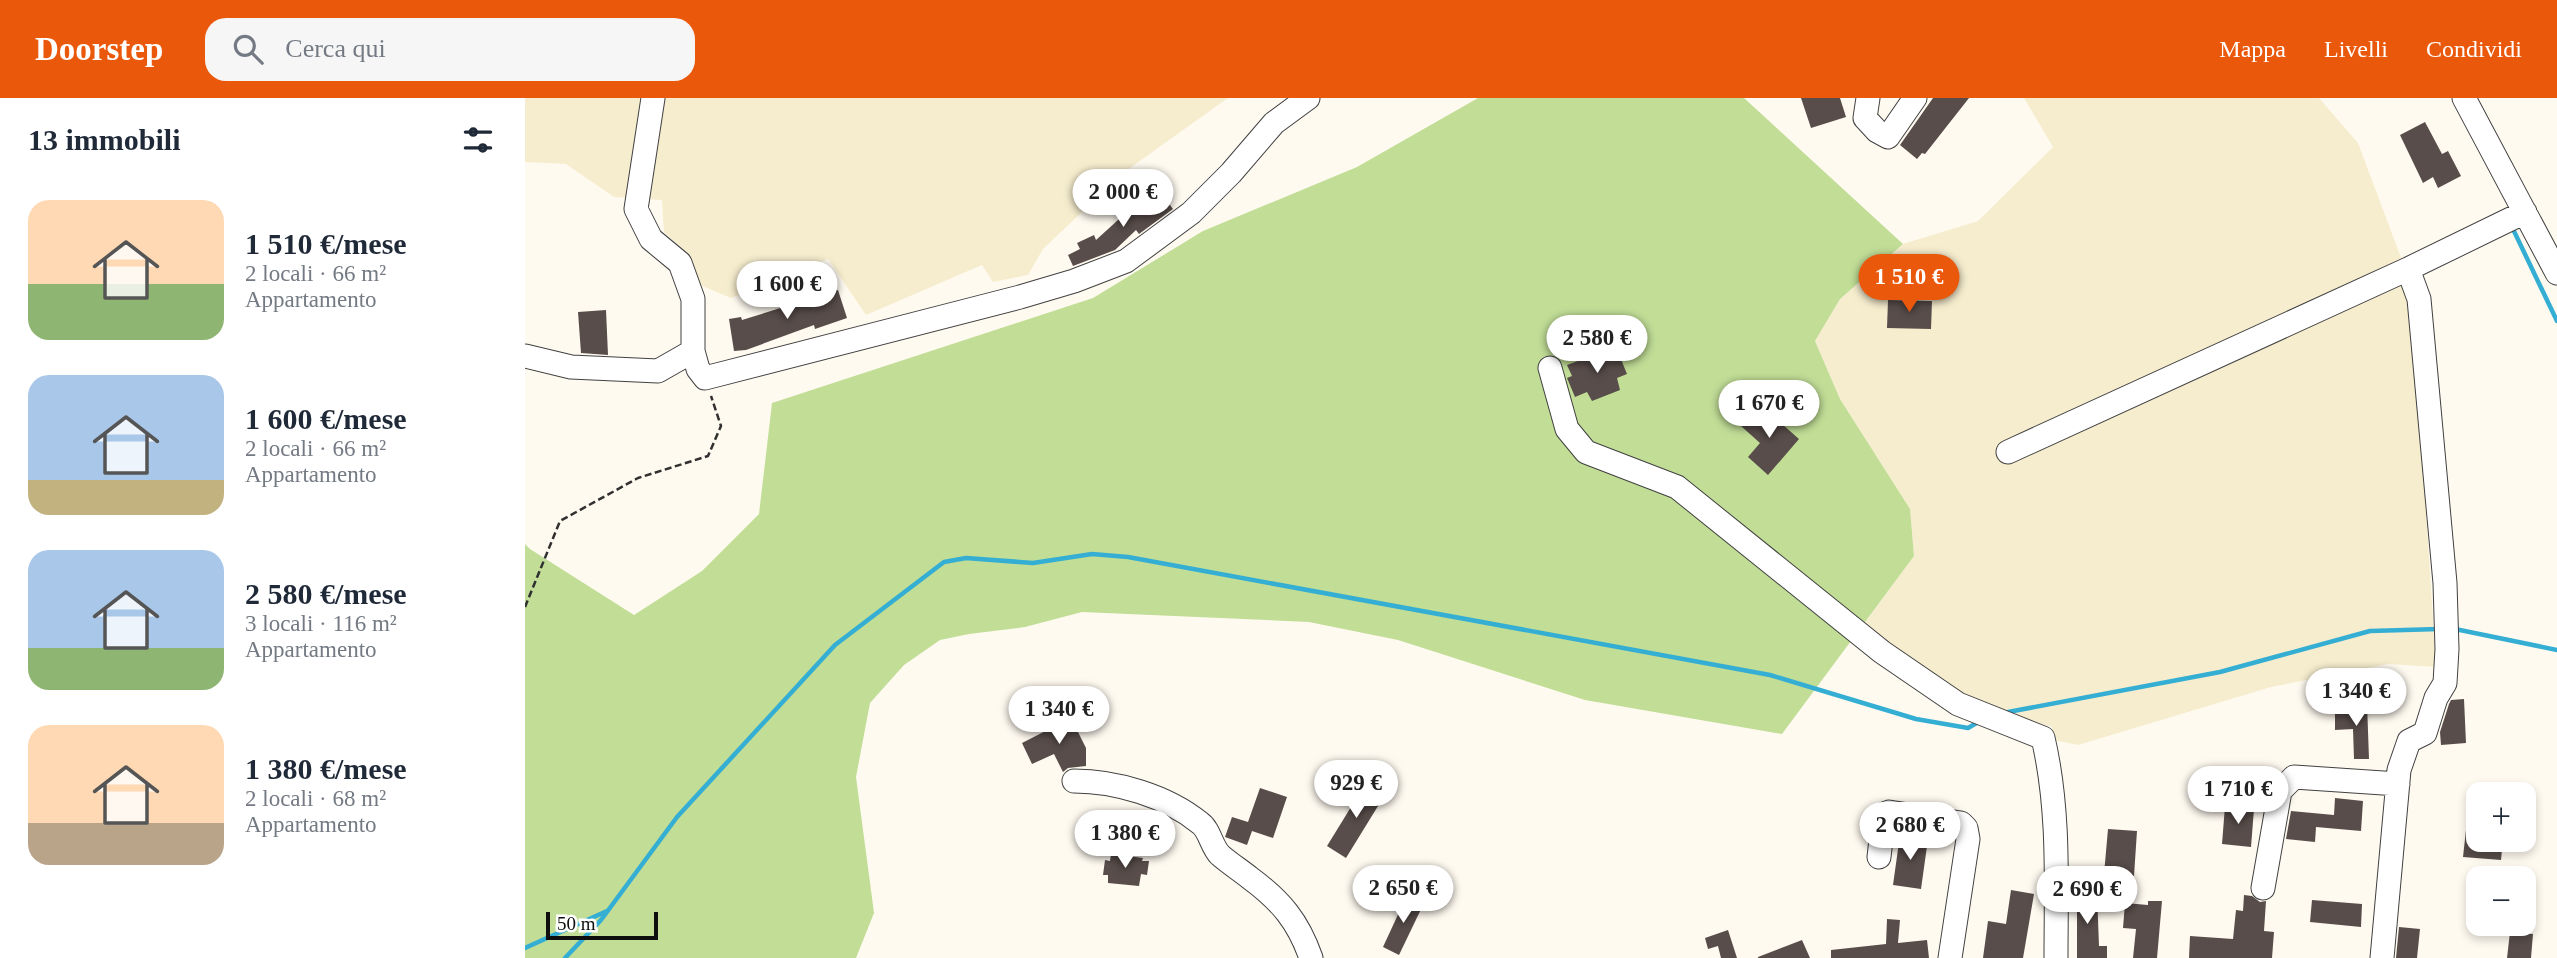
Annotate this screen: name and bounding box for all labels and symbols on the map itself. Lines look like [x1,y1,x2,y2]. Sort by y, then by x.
pin: 2 000 € [1058,170,1188,229]
pin: 1 510 € [1844,254,1974,314]
pin: 1 600 € [722,262,852,321]
pin: 2 580 € [1532,316,1662,375]
pin: 1 670 € [1704,380,1834,440]
pin: 1 340 € [2291,668,2421,728]
pin: 1 340 € [994,686,1124,746]
pin: 929 € [1307,760,1405,820]
pin: 1 710 € [2173,766,2303,826]
pin: 2 680 € [1845,802,1975,862]
pin: 1 380 € [1060,810,1190,870]
pin: 2 650 € [1338,866,1468,925]
pin: 2 690 € [2022,866,2152,926]
scale bar [546,909,658,941]

